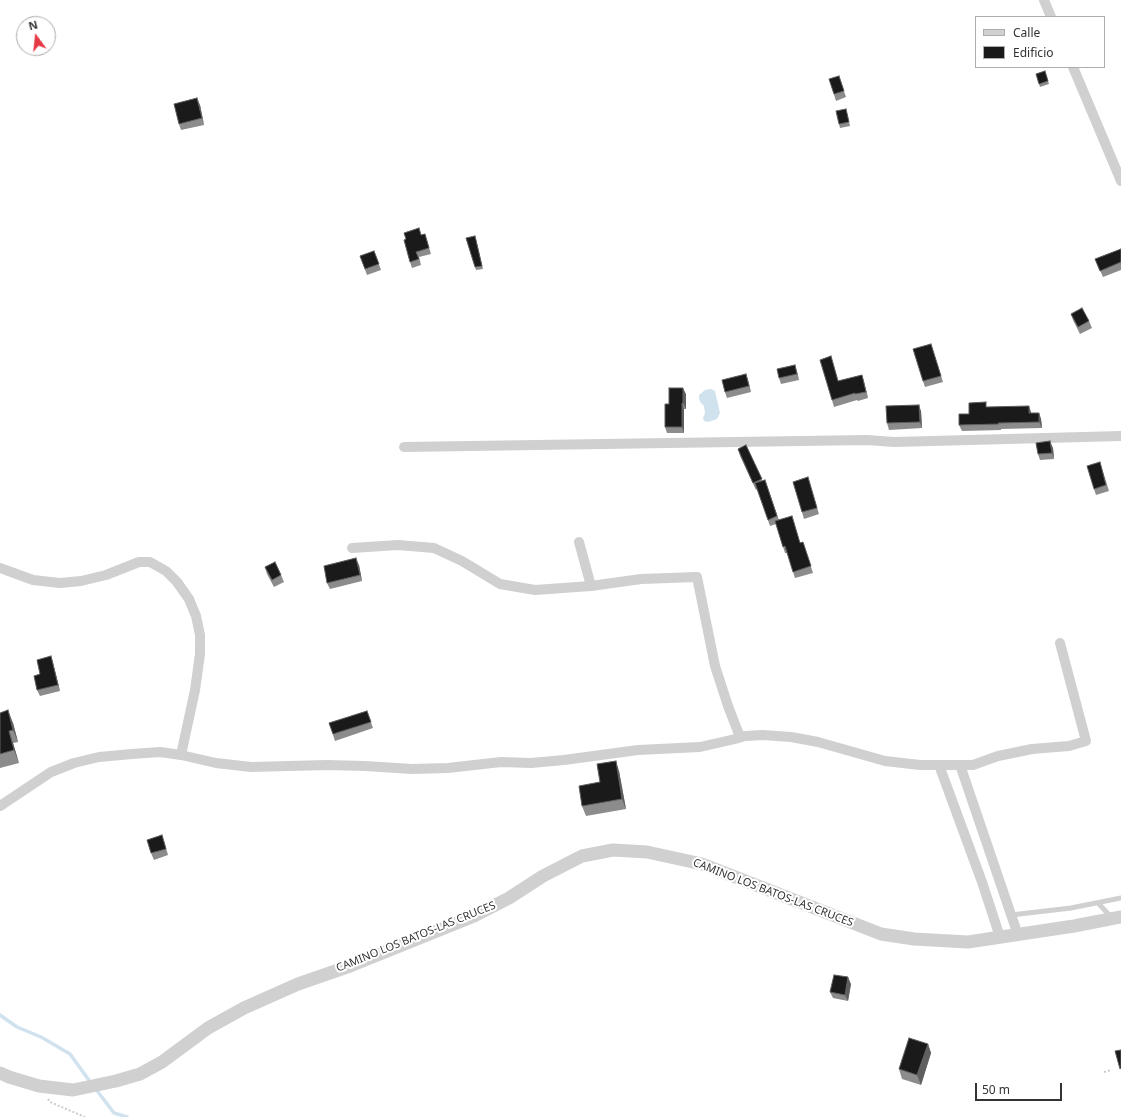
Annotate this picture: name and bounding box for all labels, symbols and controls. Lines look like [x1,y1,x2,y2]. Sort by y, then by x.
north arrow [16,16,56,56]
text: N [27,16,39,33]
legend [975,16,1105,68]
text: Calle [1013,24,1040,41]
text: Edificio [1013,44,1054,61]
street label: CAMINO LOS BATOS-LAS CRUCES [691,856,855,930]
street label: CAMINO LOS BATOS-LAS CRUCES [334,899,498,975]
scale bar [977,1075,1064,1101]
text: 50 m [982,1081,1010,1098]

